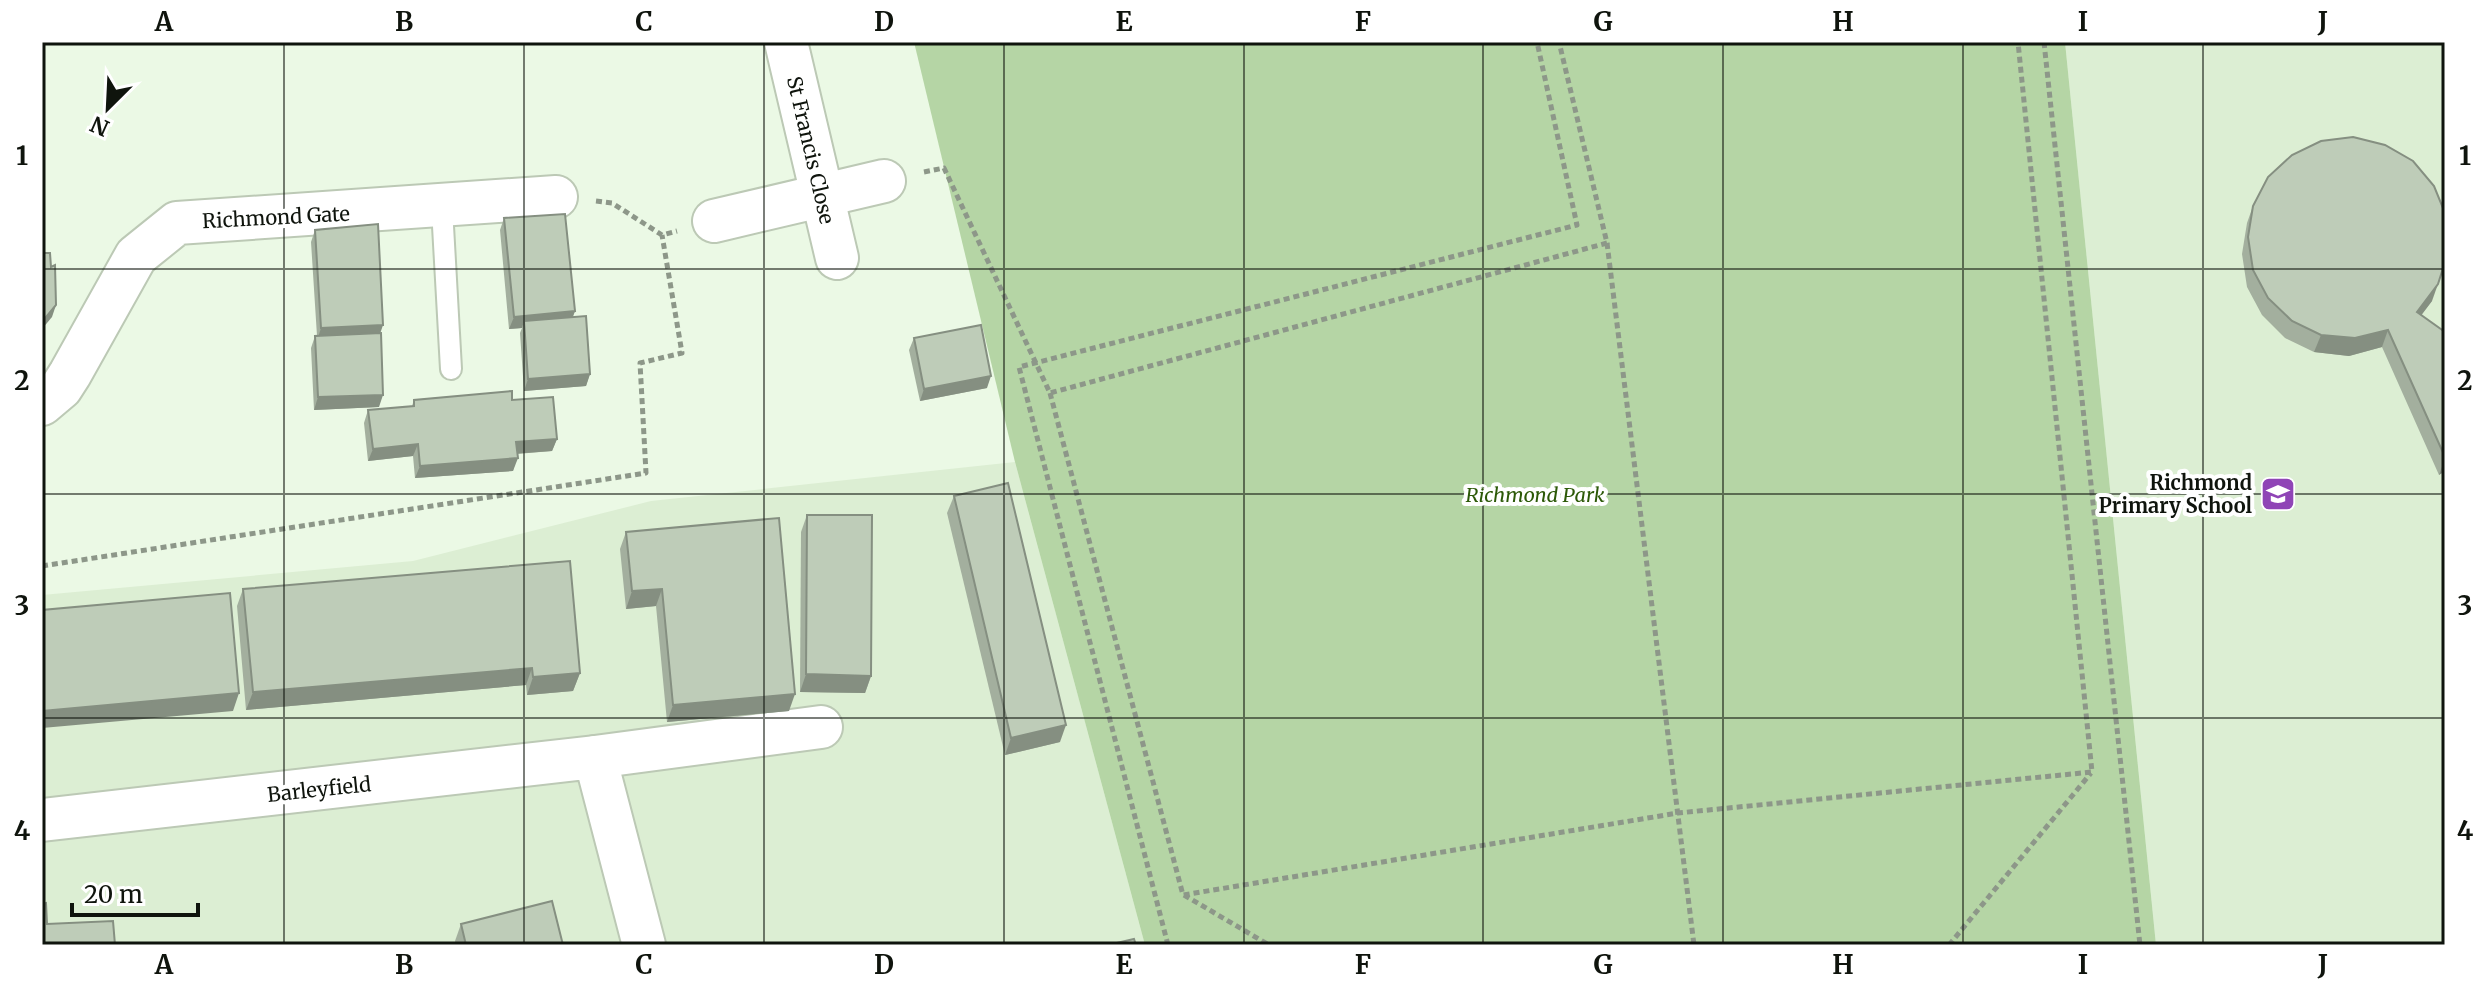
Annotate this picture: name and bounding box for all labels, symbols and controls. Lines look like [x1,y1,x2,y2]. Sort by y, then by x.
text: A [154,5,174,38]
text: B [395,5,413,38]
text: C [635,5,653,38]
text: D [874,5,894,38]
text: E [1116,5,1133,38]
text: F [1355,5,1371,38]
text: G [1594,5,1613,38]
text: H [1832,5,1854,38]
text: I [2078,5,2088,38]
text: J [2317,5,2328,38]
north arrow [68,68,148,148]
street label: St Francis Close [782,74,840,226]
text: N [86,110,114,143]
text: 1 [16,139,28,172]
text: 1 [2459,139,2471,172]
street label: Richmond Gate [202,201,350,233]
text: 2 [14,364,30,397]
text: 2 [2457,364,2473,397]
place label: Richmond Primary School [2099,470,2252,518]
school or university icon: Richmond Primary School [2259,475,2297,513]
park label: Richmond Park [1465,482,1605,507]
text: 3 [15,589,29,622]
text: 3 [2458,589,2472,622]
street label: Barleyfield [266,771,372,807]
text: 4 [14,814,31,847]
text: 4 [2457,814,2474,847]
scale bar [72,867,198,917]
text: 20 m [84,879,143,910]
text: A [154,948,174,981]
text: B [395,948,413,981]
text: C [635,948,653,981]
text: D [874,948,894,981]
text: E [1116,948,1133,981]
text: F [1355,948,1371,981]
text: G [1594,948,1613,981]
text: H [1832,948,1854,981]
text: I [2078,948,2088,981]
text: J [2317,948,2328,981]

